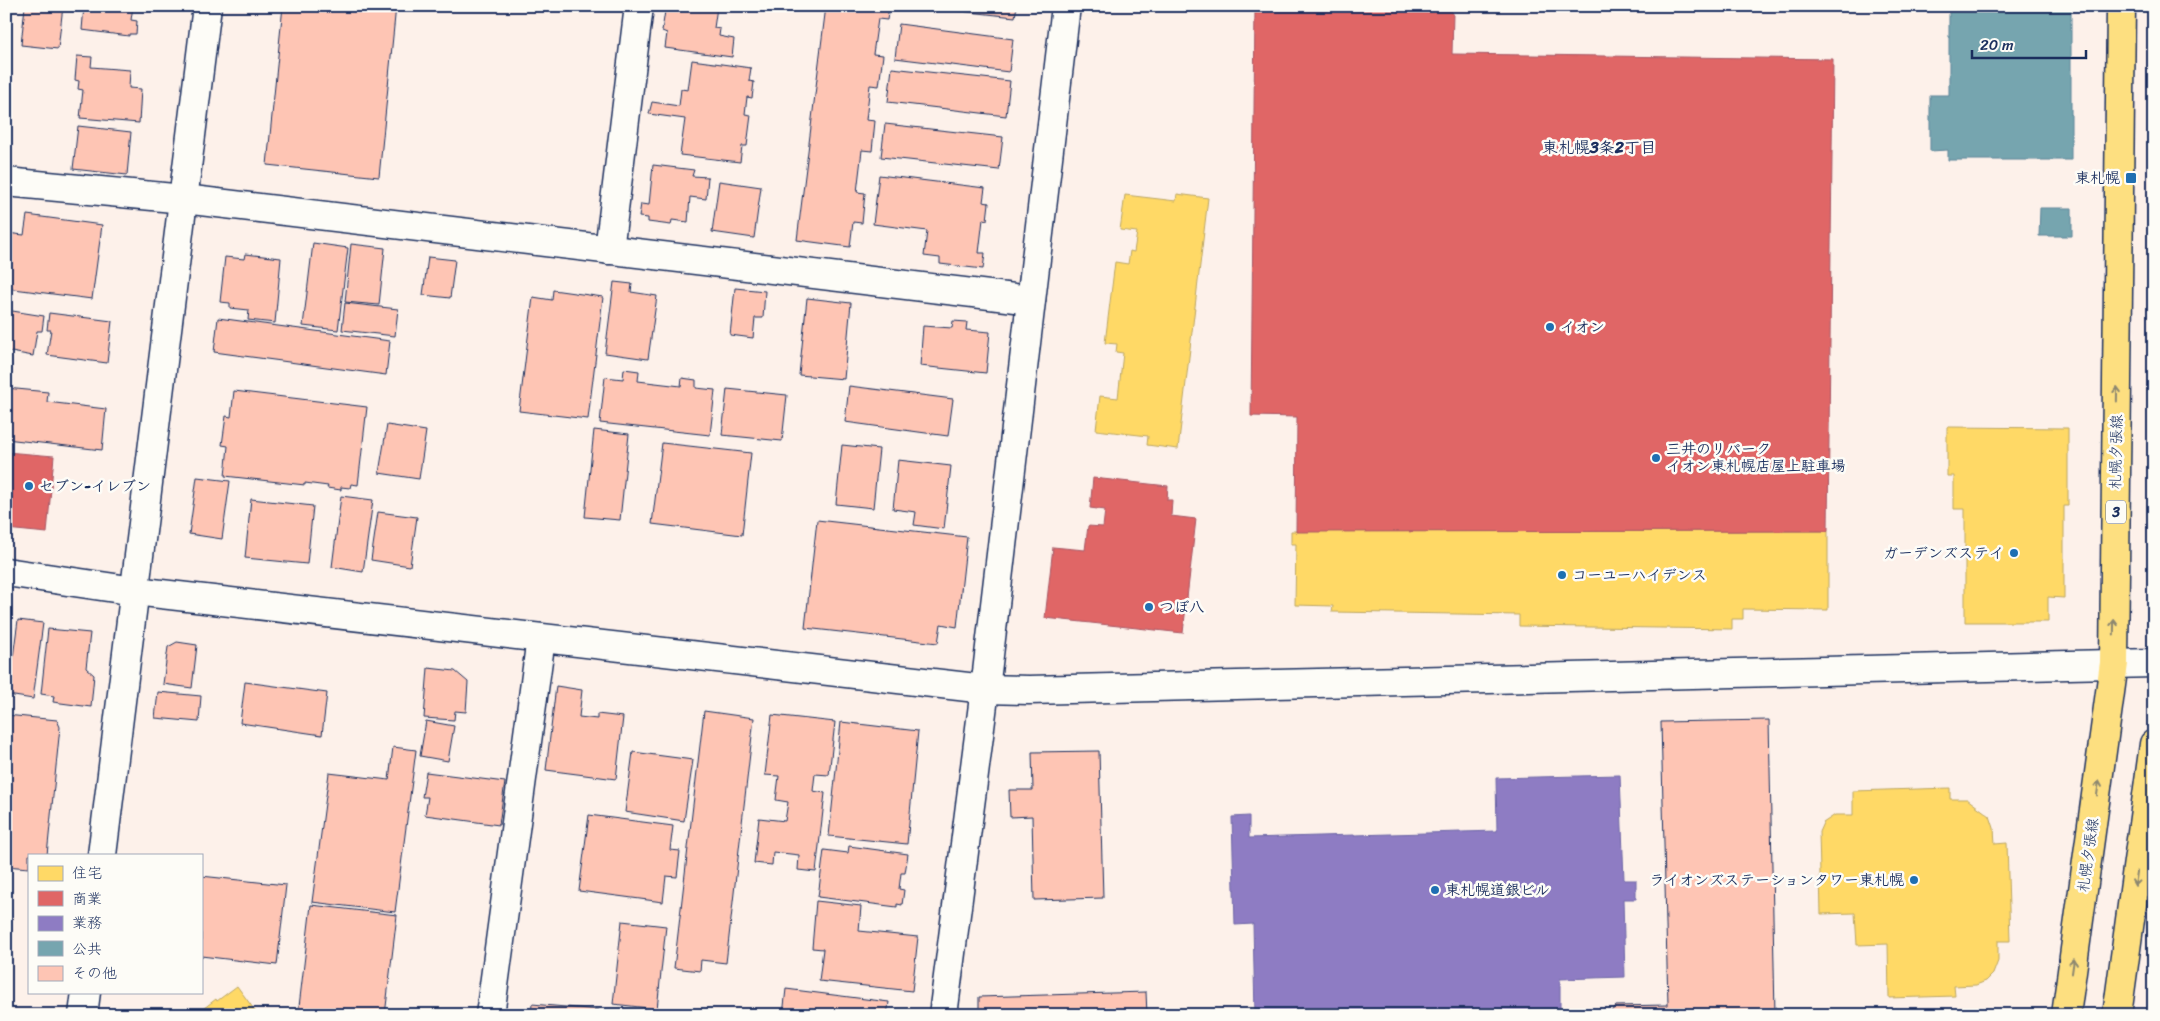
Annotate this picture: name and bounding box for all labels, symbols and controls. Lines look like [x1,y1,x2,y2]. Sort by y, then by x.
scale bar [1972,28,2086,60]
text: 20 m [1980,32,2014,58]
district label: 東札幌3条2丁目 [1542,133,1656,162]
place label: 東札幌 [2075,165,2120,191]
marker: 東札幌 [2124,171,2138,185]
place label: イオン [1560,314,1605,340]
marker: イオン [1544,321,1556,333]
one-way arrow [2112,386,2122,402]
street label: 札幌夕張線 [2102,414,2130,490]
place label: 三井のリパーク イオン東札幌店屋上駐車場 [1666,436,1846,479]
marker: 三井のリパーク イオン東札幌店屋上駐車場 [1650,452,1662,464]
place label: セブン-イレブン [39,473,151,499]
marker: セブン-イレブン [23,480,35,492]
road number: 3 [2106,501,2126,524]
place label: ガーデンズステイ [1883,540,2004,566]
marker: ガーデンズステイ [2008,547,2020,559]
place label: コーユーハイデンス [1572,562,1707,588]
marker: コーユーハイデンス [1556,569,1568,581]
place label: つぼ八 [1159,594,1204,620]
marker: つぼ八 [1143,601,1155,613]
one-way arrow [2110,619,2119,635]
one-way arrow [2093,780,2103,796]
street label: 札幌夕張線 [2070,816,2106,894]
legend [28,854,202,994]
text: 住宅 [72,860,102,886]
place label: ライオンズステーションタワー東札幌 [1650,867,1904,893]
one-way arrow [2130,870,2140,886]
marker: ライオンズステーションタワー東札幌 [1908,874,1920,886]
place label: 東札幌道銀ビル [1445,877,1550,903]
marker: 東札幌道銀ビル [1429,884,1441,896]
text: 商業 [72,886,102,912]
text: 業務 [72,910,102,936]
text: 公共 [72,936,102,962]
one-way arrow [2068,959,2078,975]
text: その他 [72,960,117,986]

